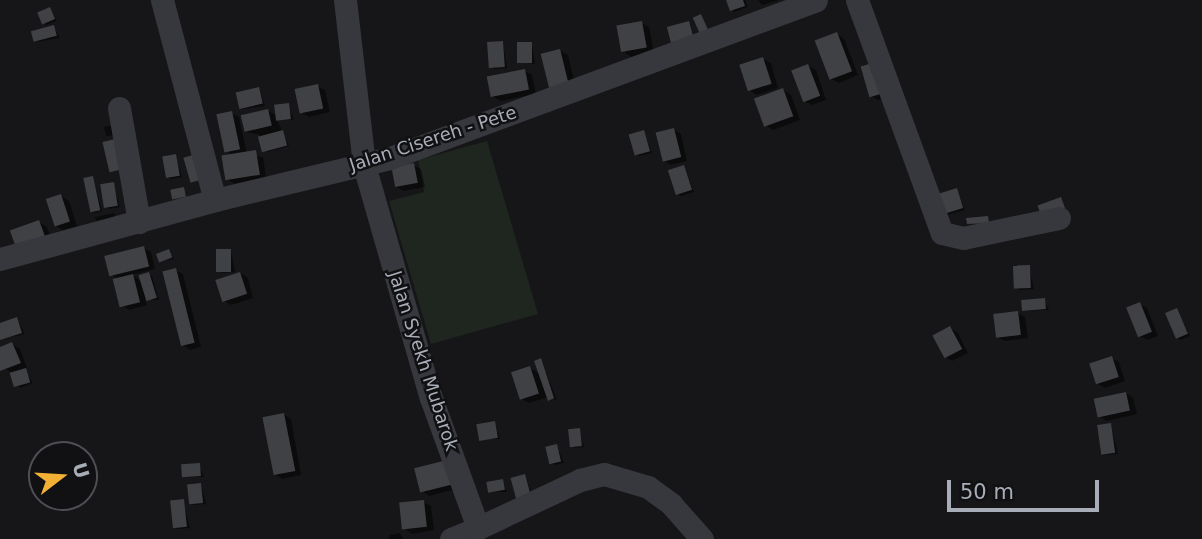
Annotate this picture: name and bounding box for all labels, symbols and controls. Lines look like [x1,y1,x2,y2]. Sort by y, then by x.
street label: Jalan Cisereh - Pete [347,102,519,176]
street label: Jalan Syekh Mubarok [384,268,462,454]
north arrow [28,441,98,511]
text: U [68,460,94,481]
scale bar [950,466,1102,510]
text: 50 m [960,480,1014,504]

